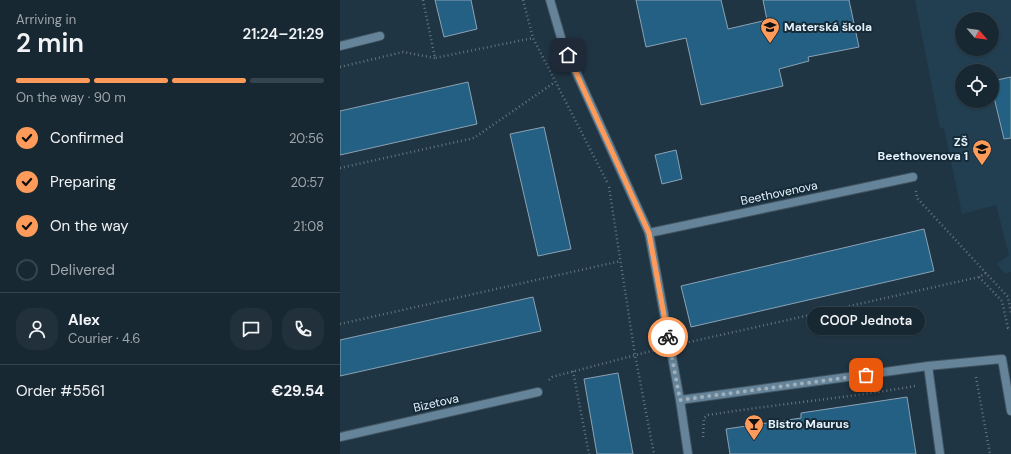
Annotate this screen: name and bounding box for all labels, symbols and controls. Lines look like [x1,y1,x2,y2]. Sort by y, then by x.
text: Arriving in [16,11,76,28]
north arrow [955,12,999,56]
map controls [955,12,999,108]
school or university icon: Materská škola [759,16,781,44]
place label: Materská škola [784,19,872,35]
text: 21:24–21:29 [243,24,324,44]
text: 2 min [16,26,84,60]
pin [551,38,585,72]
icon: home [557,44,579,66]
button: locate [955,64,999,108]
text: On the way · 90 m [16,89,126,106]
icon: check [16,127,38,149]
text: Confirmed [50,128,124,148]
text: 20:56 [289,130,324,147]
place label: ZŠ Beethovenova 1 [878,134,968,164]
school or university icon: ZŠ Beethovenova 1 [971,138,993,166]
icon: check [16,171,38,193]
text: Preparing [50,172,116,192]
text: 20:57 [290,174,324,191]
street label: Beethovenova [739,177,819,209]
icon: check [16,215,38,237]
text: On the way [50,216,129,236]
text: 21:08 [293,218,324,235]
text: Delivered [50,260,115,280]
callout: COOP Jednota [807,307,925,335]
button: person [16,308,58,350]
button: chat [230,308,272,350]
button: phone [282,308,324,350]
text: Alex [68,310,100,330]
text: COOP Jednota [820,312,912,329]
courier [648,317,688,357]
icon: bike [657,326,679,348]
text: Courier · 4.6 [68,330,140,347]
pin [849,358,883,392]
icon: bag [855,364,877,386]
text: Order #5561 [16,381,105,401]
text: €29.54 [272,381,324,401]
street label: Bizetova [412,390,460,416]
bar icon: Bistro Maurus [743,413,765,441]
place label: Bistro Maurus [768,416,849,432]

